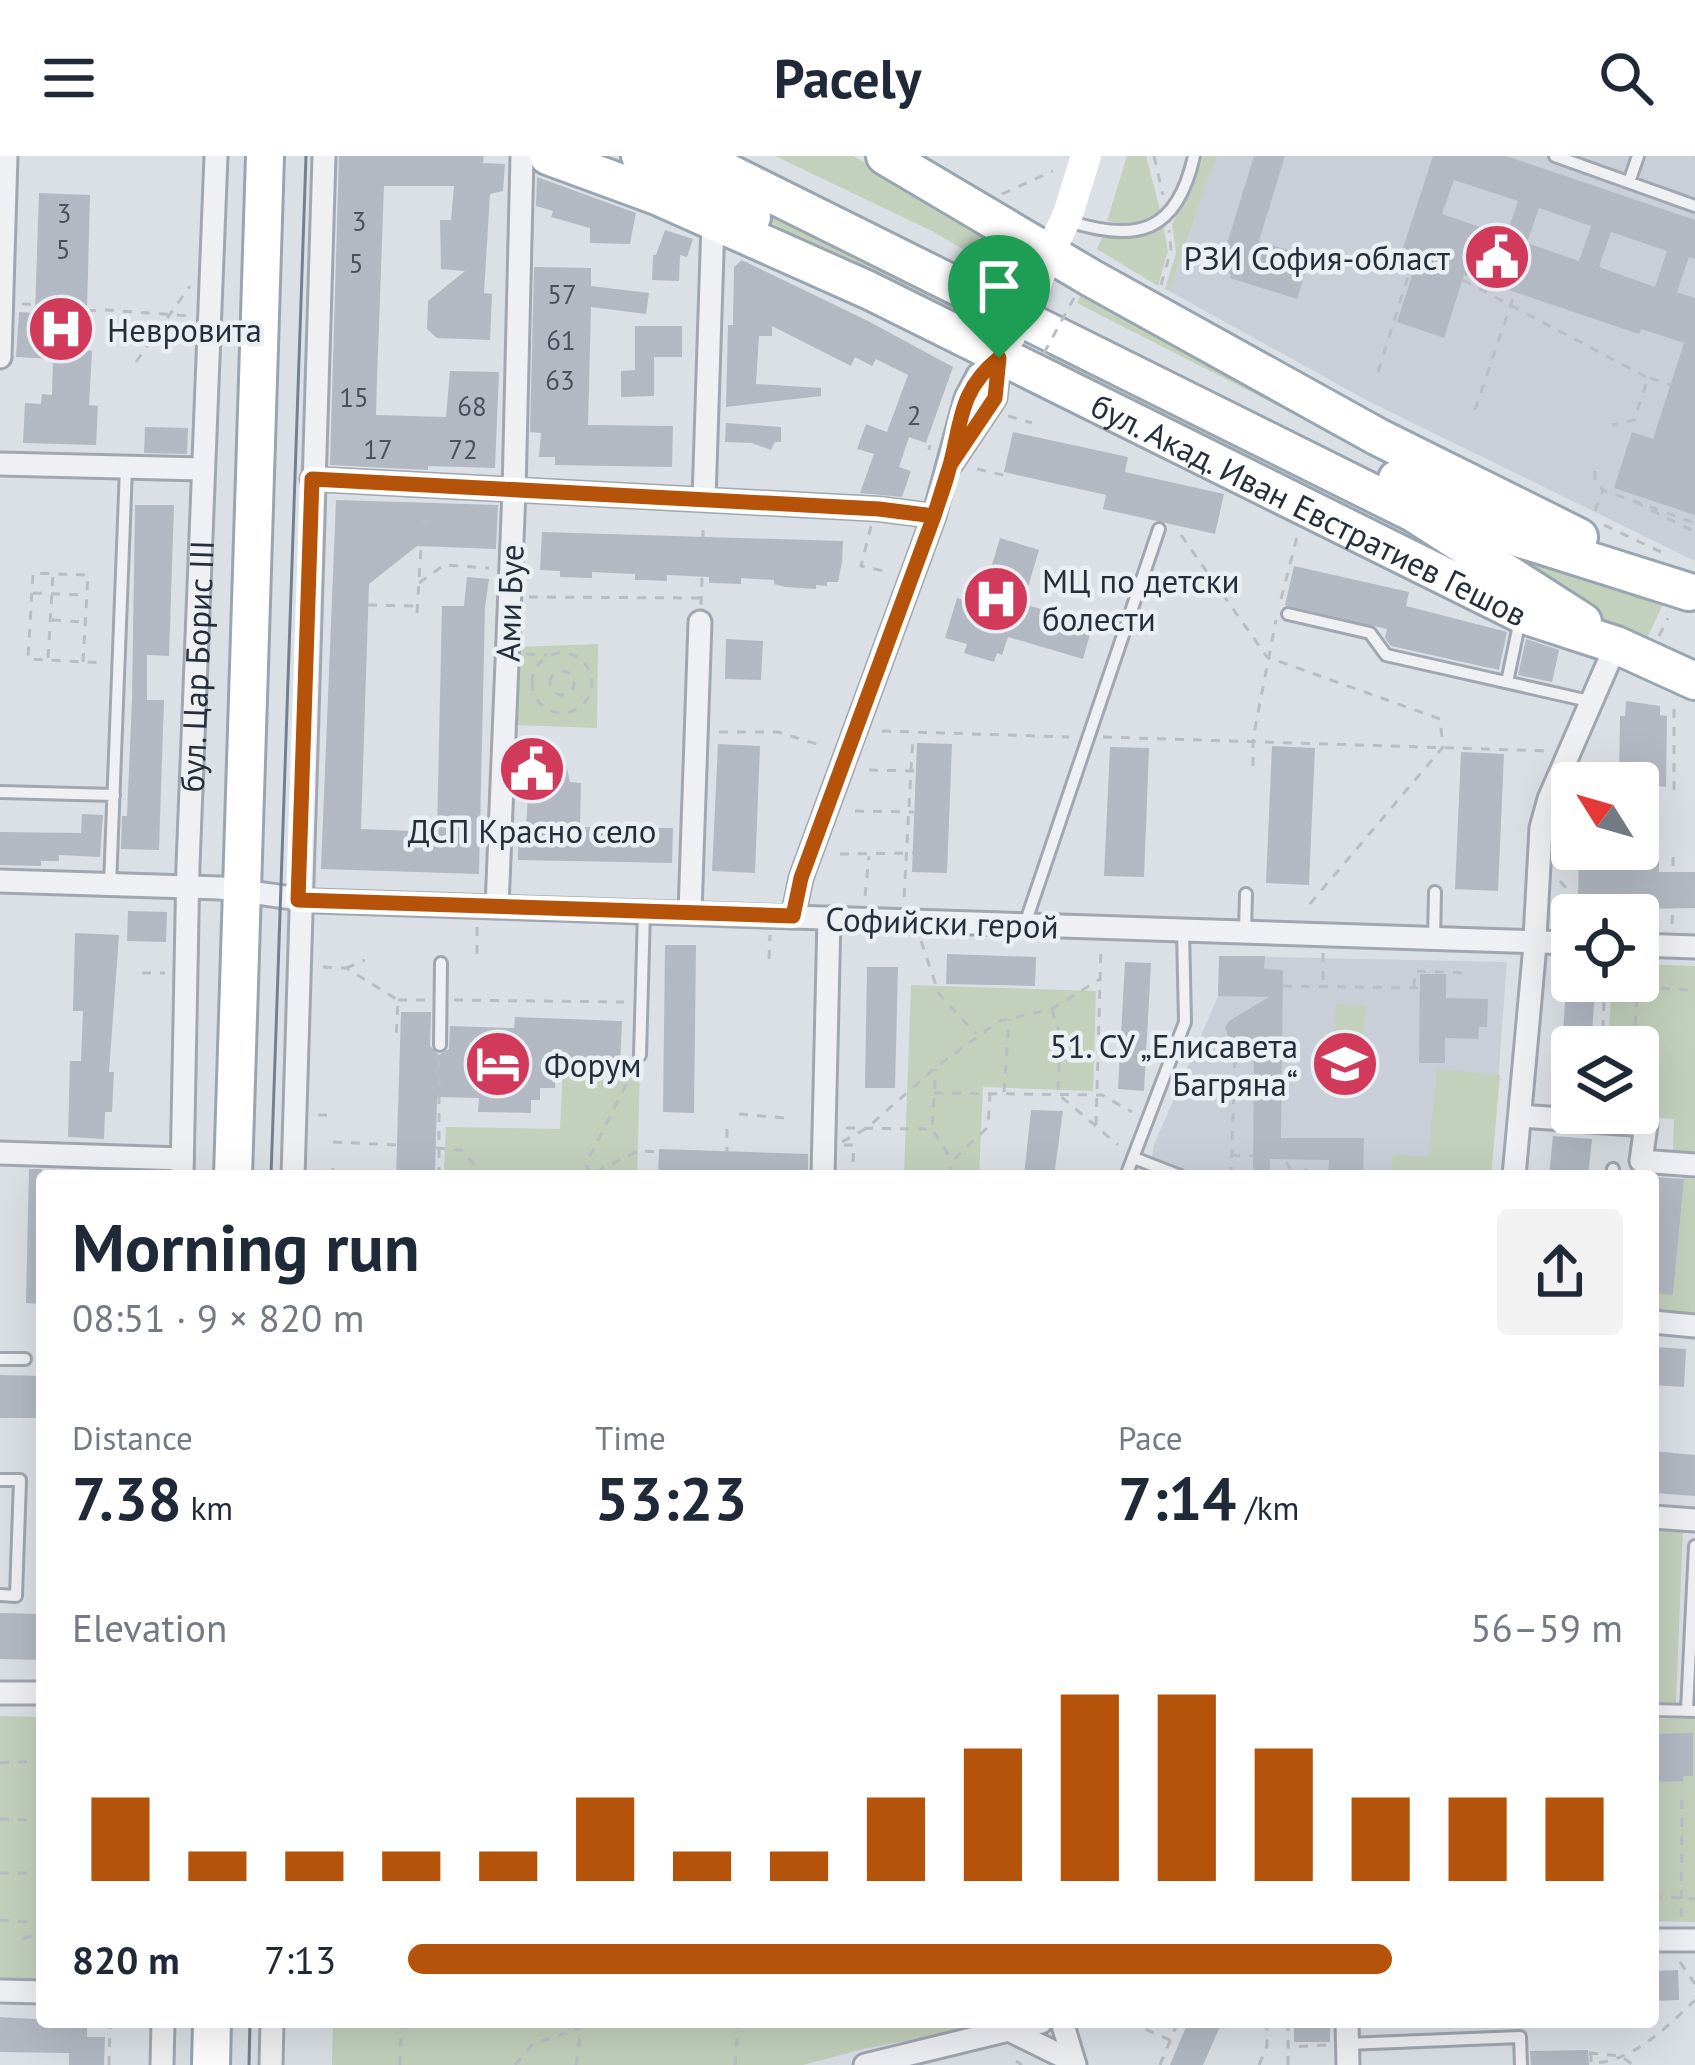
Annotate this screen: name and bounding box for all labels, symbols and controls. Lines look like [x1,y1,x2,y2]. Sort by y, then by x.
text: Pacely [774,43,921,113]
icon: menu [36,45,102,111]
icon: search [1593,45,1659,111]
house number: 3 [57,196,71,230]
house number: 3 [352,204,366,238]
public building icon: РЗИ София-област [1462,222,1532,292]
house number: 5 [56,232,70,266]
pin [948,235,1050,358]
place label: РЗИ София-област [1183,236,1451,279]
house number: 5 [349,246,363,280]
icon: arrive [966,253,1032,319]
house number: 57 [547,277,577,311]
hospital icon: Невровита [26,294,96,364]
place label: Невровита [107,308,262,351]
house number: 61 [546,323,576,357]
house number: 63 [545,363,575,397]
house number: 15 [339,380,369,414]
street label: бул. Акад. Иван Евстратиев Гешов [1085,383,1535,635]
house number: 68 [457,389,487,423]
house number: 2 [907,398,921,432]
house number: 17 [363,432,393,466]
house number: 72 [448,432,478,466]
street label: бул. Цар Борис III [169,539,222,793]
street label: Ами Буе [485,544,533,662]
place label: МЦ по детски болести [1042,559,1240,640]
hospital icon: МЦ по детски болести [961,564,1031,634]
public building icon: ДСП Красно село [497,734,567,804]
north arrow [1551,762,1659,870]
map controls [1551,762,1659,1134]
place label: ДСП Красно село [408,809,656,852]
button: locate [1551,894,1659,1002]
street label: Софийски герой [825,896,1059,948]
place label: 51. СУ „Елисавета Багряна“ [1049,1024,1298,1105]
button: layers [1551,1026,1659,1134]
hotel icon: Форум [463,1029,533,1099]
school or university icon: 51. СУ „Елисавета Багряна“ [1310,1029,1380,1099]
place label: Форум [544,1043,642,1086]
text: Morning run [72,1204,420,1289]
button: share [1497,1209,1623,1335]
text: 08:51 · 9 × 820 m [72,1292,364,1343]
text: Distance [72,1416,193,1459]
text: Time [595,1416,666,1459]
text: Pace [1118,1416,1183,1459]
text: 7.38 [72,1459,182,1537]
text: 53:23 [595,1459,747,1537]
text: 7:14 [1118,1459,1236,1537]
text: km [182,1486,233,1529]
text: /km [1236,1486,1299,1529]
text: Elevation [72,1602,227,1653]
text: 56–59 m [1470,1602,1623,1653]
text: 820 m [72,1934,180,1985]
text: 7:13 [264,1934,336,1985]

